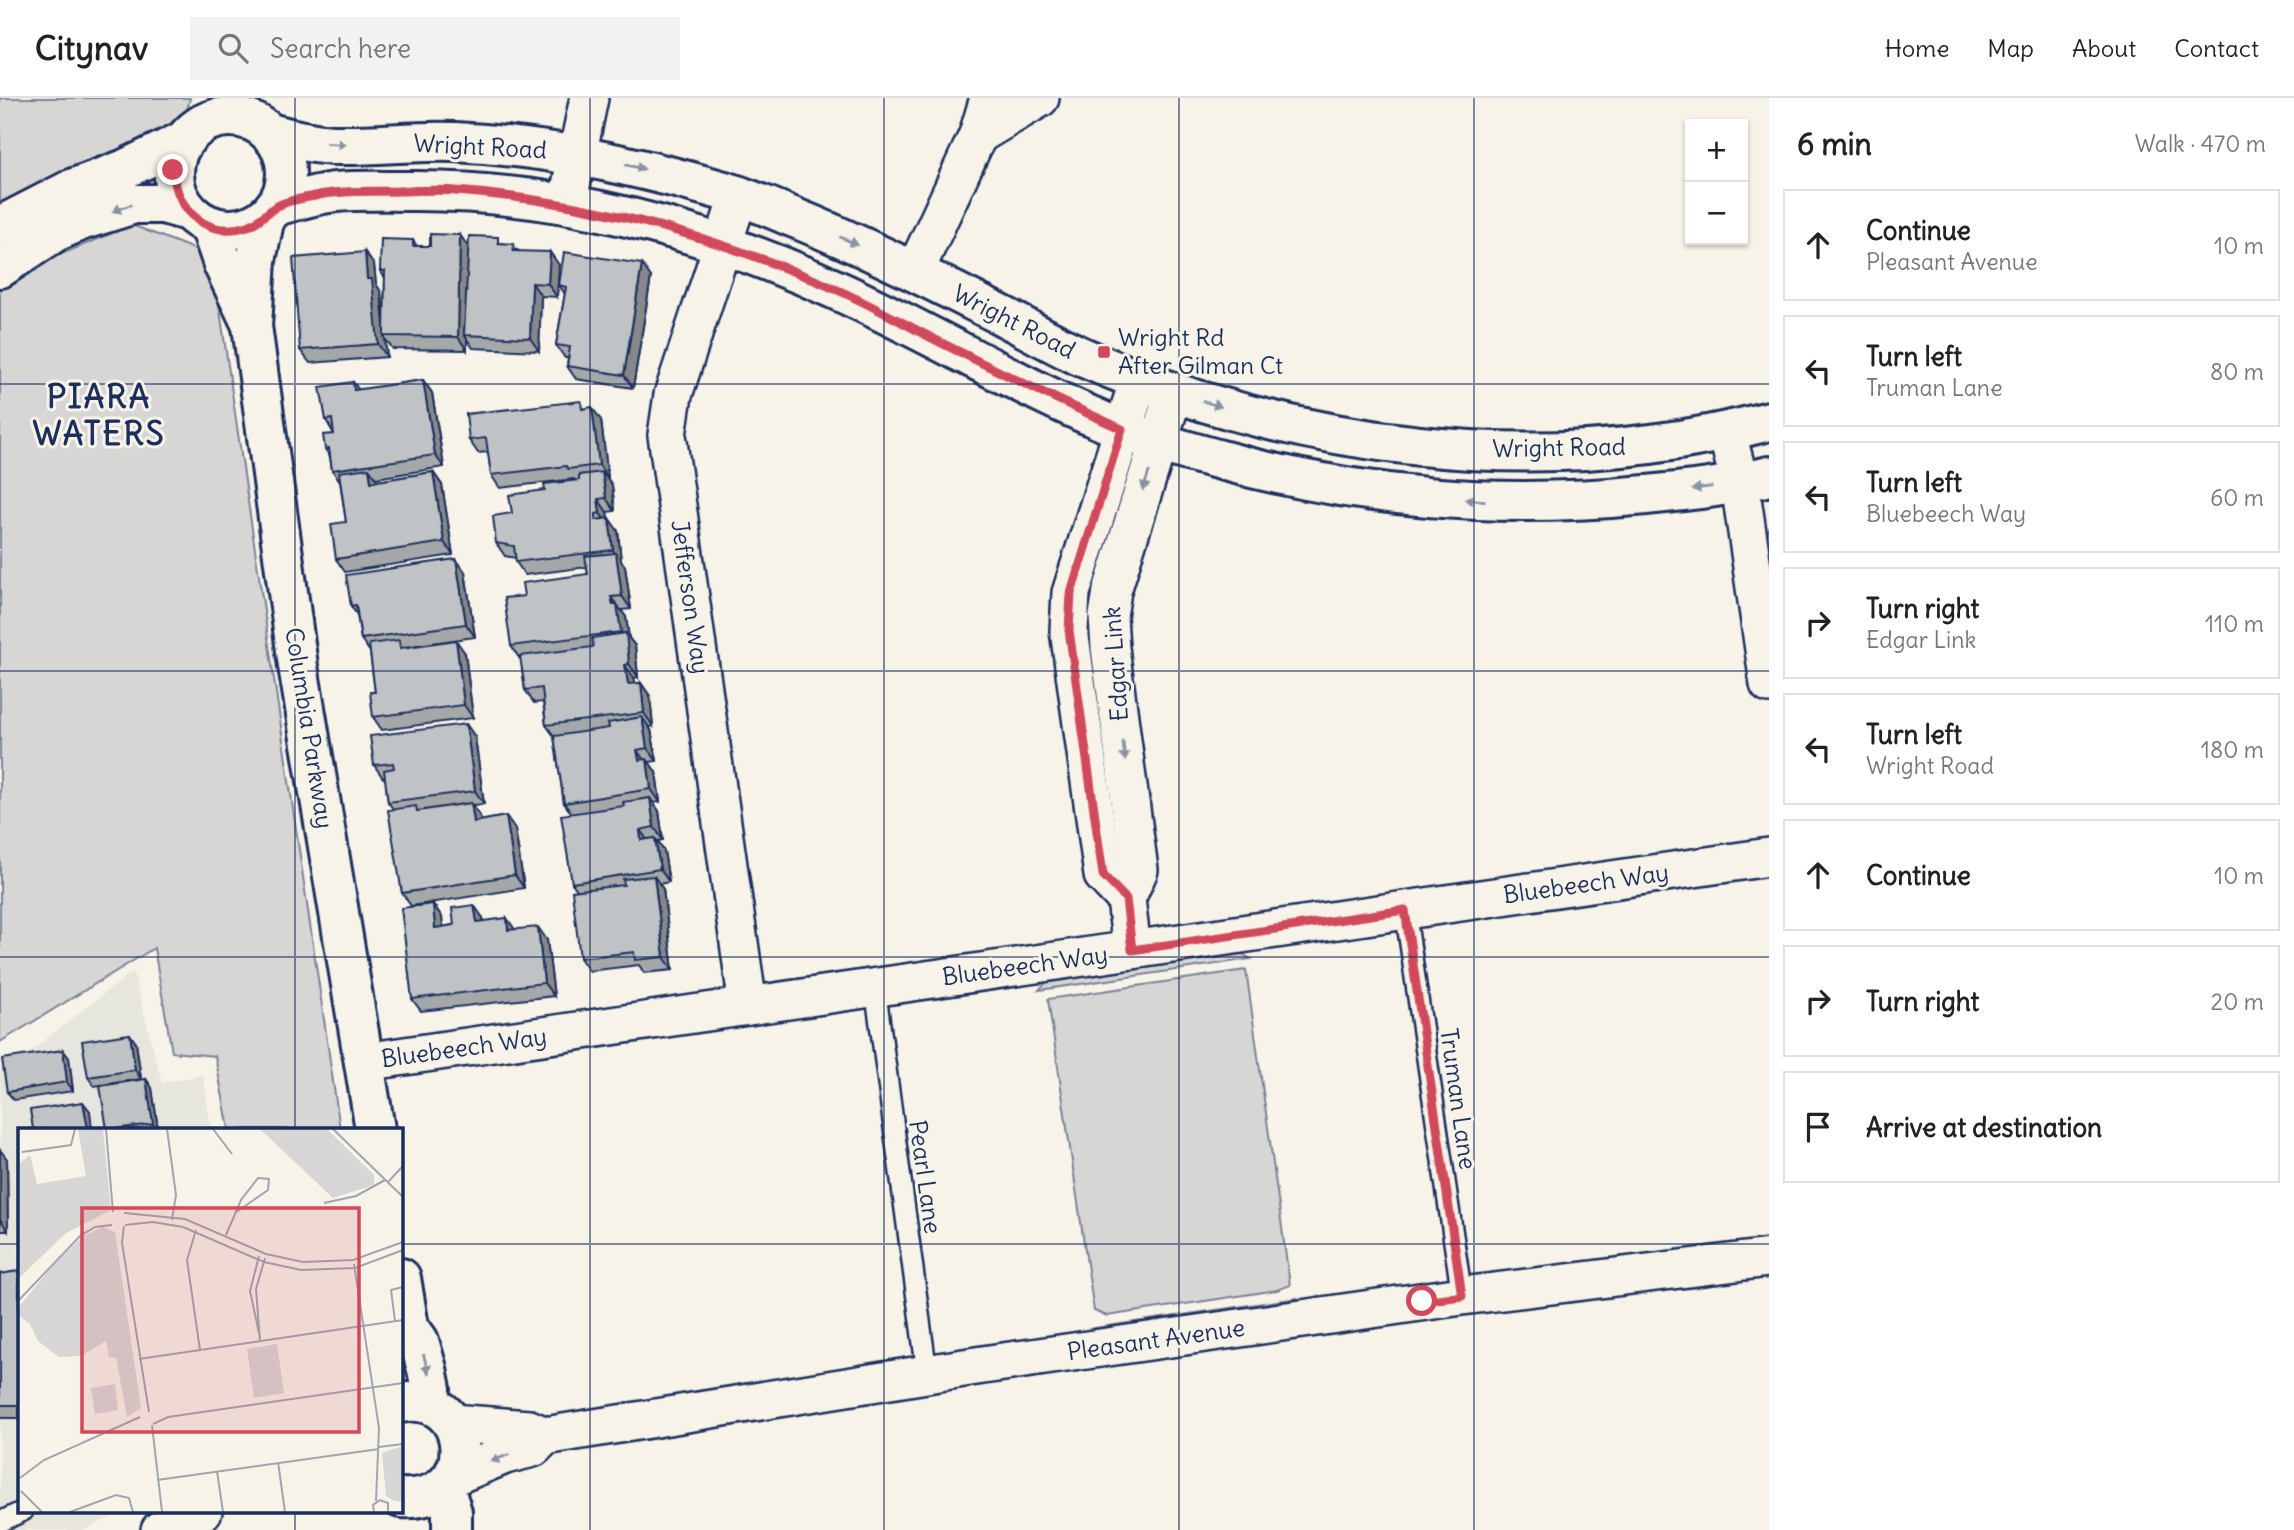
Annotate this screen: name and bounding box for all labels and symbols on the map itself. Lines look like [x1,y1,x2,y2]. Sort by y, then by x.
street label: Wright Road [413,128,547,164]
one-way arrow [325,139,347,150]
route end [157,154,188,185]
one-way arrow [624,162,646,173]
one-way arrow [111,203,132,214]
one-way arrow [839,235,859,247]
street label: Wright Road [948,277,1081,365]
place label: Wright Rd After Gilman Ct [1118,322,1283,380]
marker: Wright Rd After Gilman Ct [1096,344,1112,360]
district label: PIARA WATERS [32,376,166,454]
one-way arrow [1202,400,1223,410]
street label: Wright Road [1492,431,1626,463]
one-way arrow [1140,470,1151,491]
one-way arrow [1691,483,1713,494]
one-way arrow [1464,494,1486,505]
street label: Jefferson Way [665,518,717,676]
street label: Edgar Link [1096,606,1134,722]
street label: Columbia Parkway [279,625,341,831]
one-way arrow [1118,740,1129,762]
street label: Bluebeech Way [1501,857,1671,909]
street label: Bluebeech Way [940,939,1110,991]
street label: Bluebeech Way [379,1021,549,1073]
street label: Truman Lane [1434,1026,1484,1172]
street label: Pearl Lane [903,1118,949,1236]
inset map [18,1128,402,1512]
route start [1406,1285,1437,1316]
street label: Pleasant Avenue [1065,1312,1247,1366]
one-way arrow [421,1354,431,1375]
one-way arrow [489,1453,510,1464]

